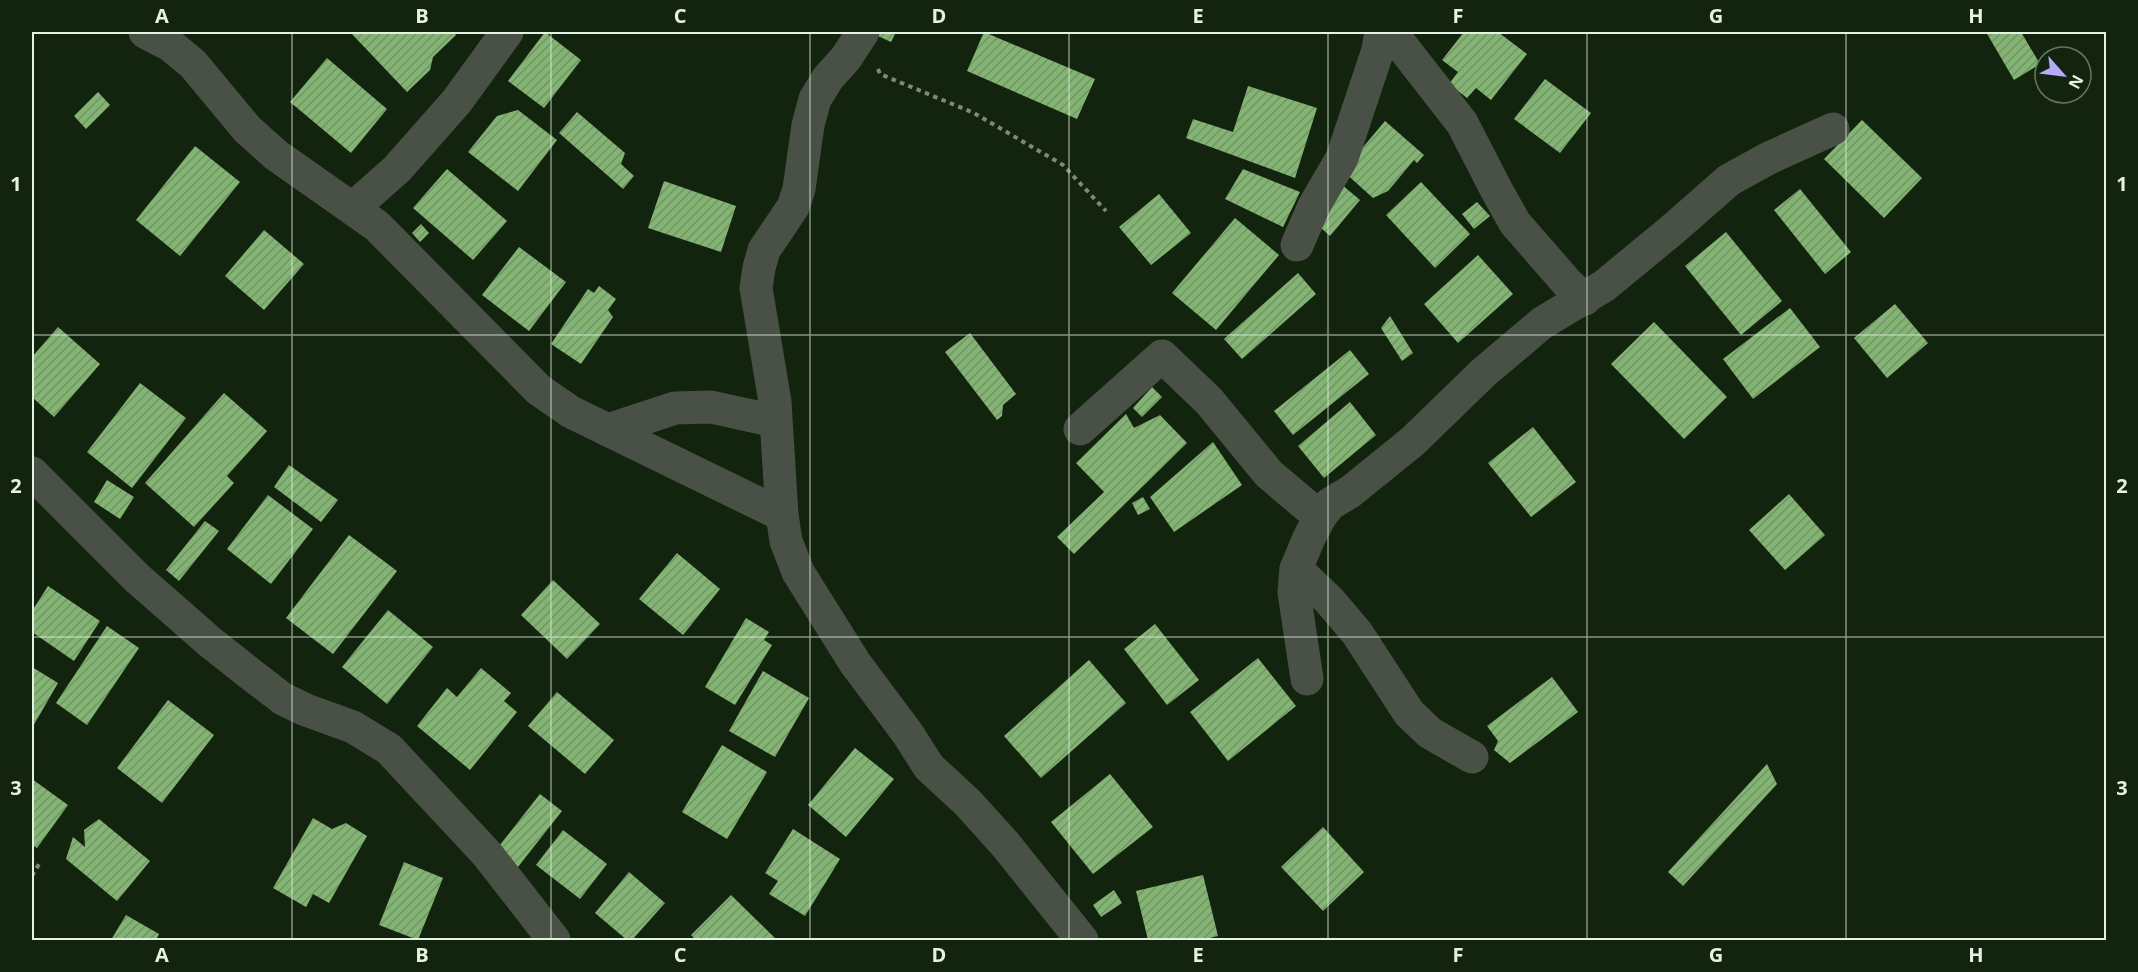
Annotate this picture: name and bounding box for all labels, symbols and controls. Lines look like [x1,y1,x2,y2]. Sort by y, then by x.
text: A [155,2,169,29]
text: B [415,2,429,29]
text: C [674,2,687,29]
text: D [932,2,946,29]
text: E [1192,2,1204,29]
text: F [1453,2,1463,29]
text: G [1709,2,1723,29]
text: H [1968,2,1984,29]
north arrow [2033,45,2093,105]
text: N [2063,71,2089,93]
text: 1 [10,170,22,197]
text: 1 [2116,170,2128,197]
text: 2 [10,472,22,499]
text: 2 [2116,472,2128,499]
text: 3 [10,774,22,801]
text: 3 [2116,774,2128,801]
text: A [155,941,169,968]
text: B [415,941,429,968]
text: C [674,941,687,968]
text: D [932,941,946,968]
text: E [1192,941,1204,968]
text: F [1453,941,1463,968]
text: G [1709,941,1723,968]
text: H [1968,941,1984,968]

